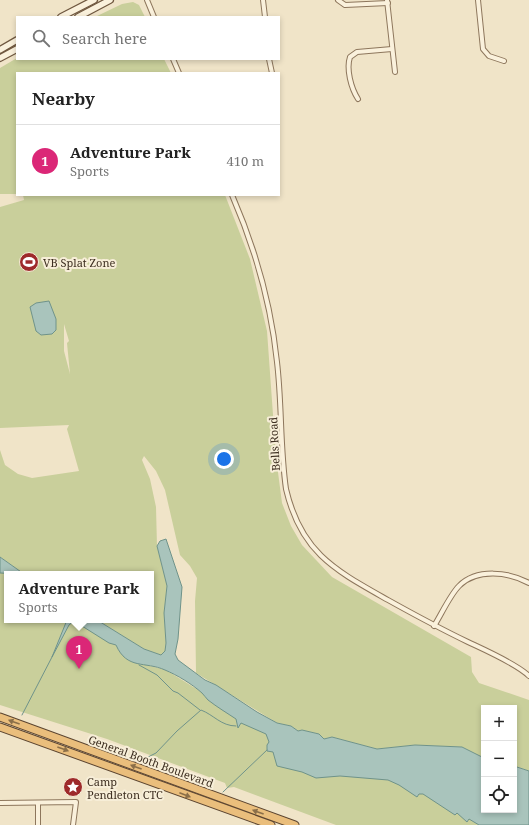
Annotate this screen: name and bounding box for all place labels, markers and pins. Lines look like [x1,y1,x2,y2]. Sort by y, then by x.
sports icon: VB Splat Zone [18,251,40,273]
place label: VB Splat Zone [43,255,116,270]
pin: 1 [66,636,92,669]
place label: Camp Pendleton CTC [87,774,163,802]
place icon: Camp Pendleton CTC [62,776,84,798]

